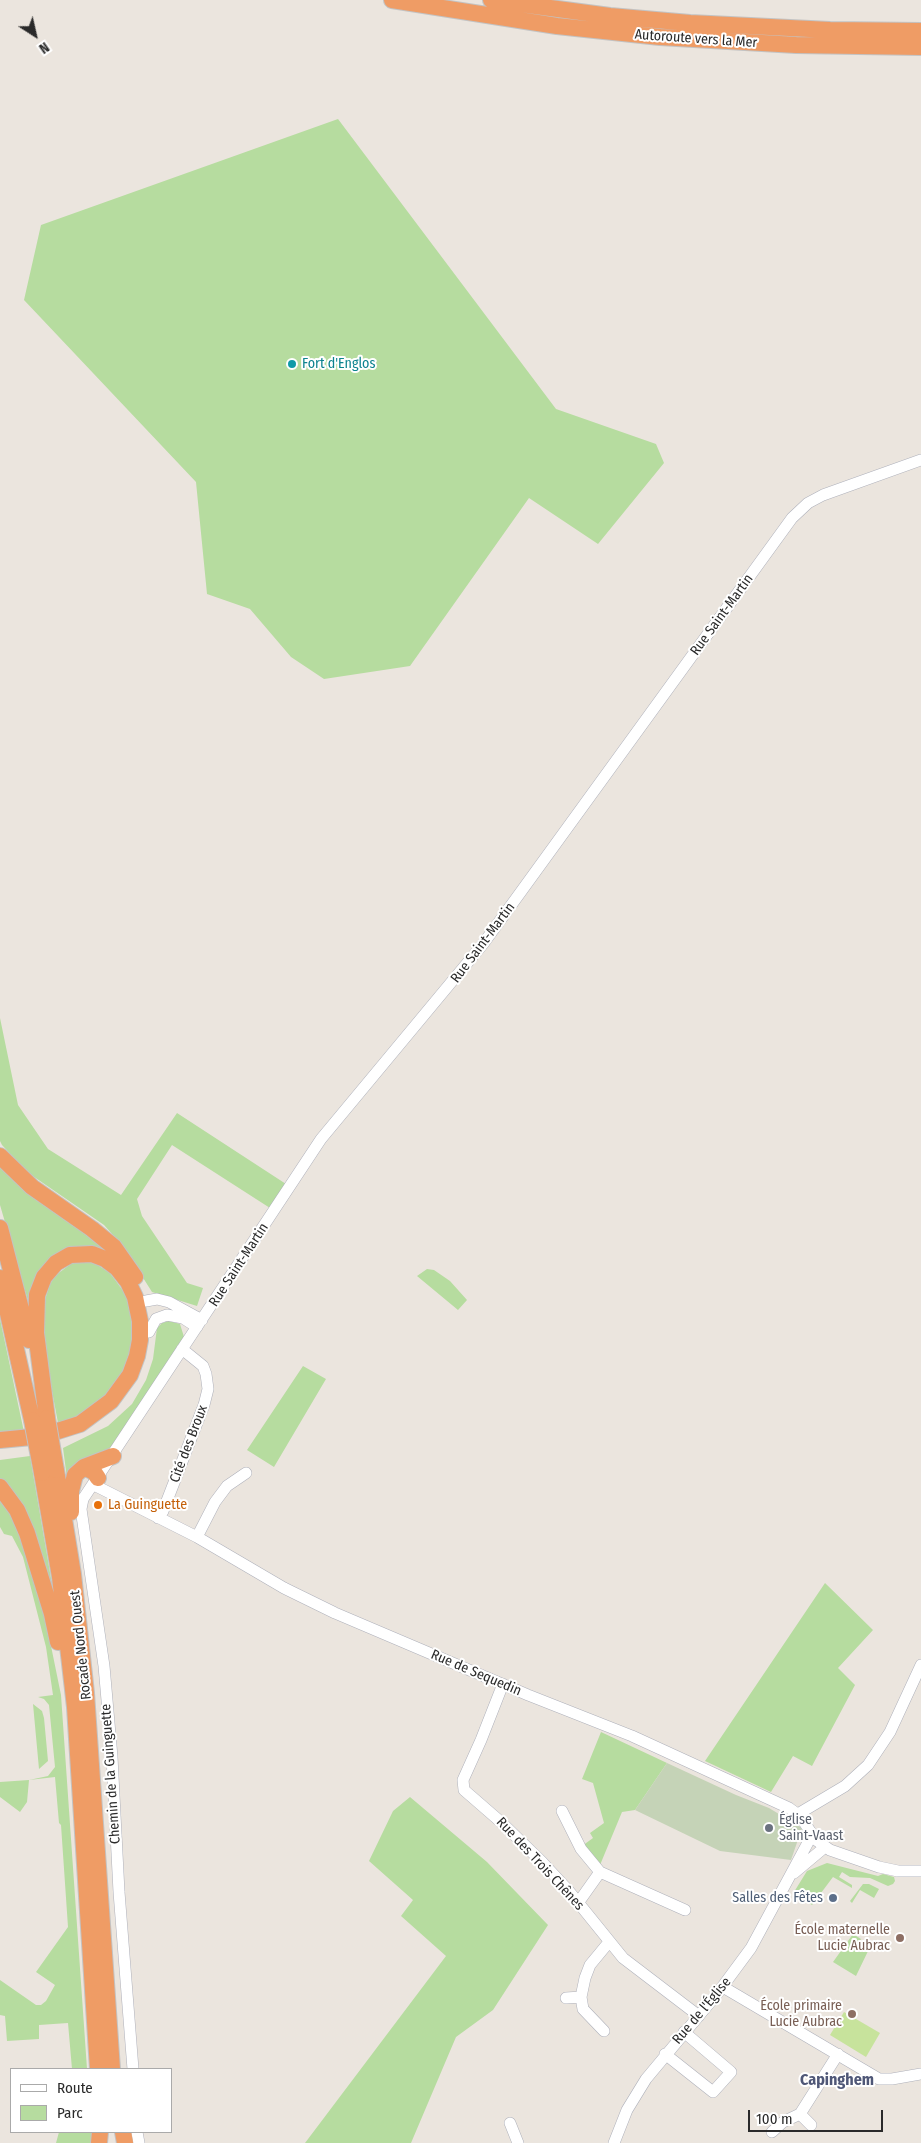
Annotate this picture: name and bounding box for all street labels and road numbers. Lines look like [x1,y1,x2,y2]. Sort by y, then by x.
street label: Autoroute vers la Mer [634,26,758,52]
street label: Rue Saint-Martin [687,571,757,659]
street label: Rue Saint-Martin [447,900,519,986]
street label: Rue Saint-Martin [206,1220,272,1310]
street label: Cité des Broux [166,1403,212,1485]
street label: Rocade Nord Ouest [67,1589,95,1701]
street label: Rue de Sequedin [428,1646,524,1700]
street label: Chemin de la Guinguette [98,1703,124,1845]
street label: Rue des Trois Chênes [493,1814,587,1914]
street label: Rue de l'Église [669,1974,735,2048]

